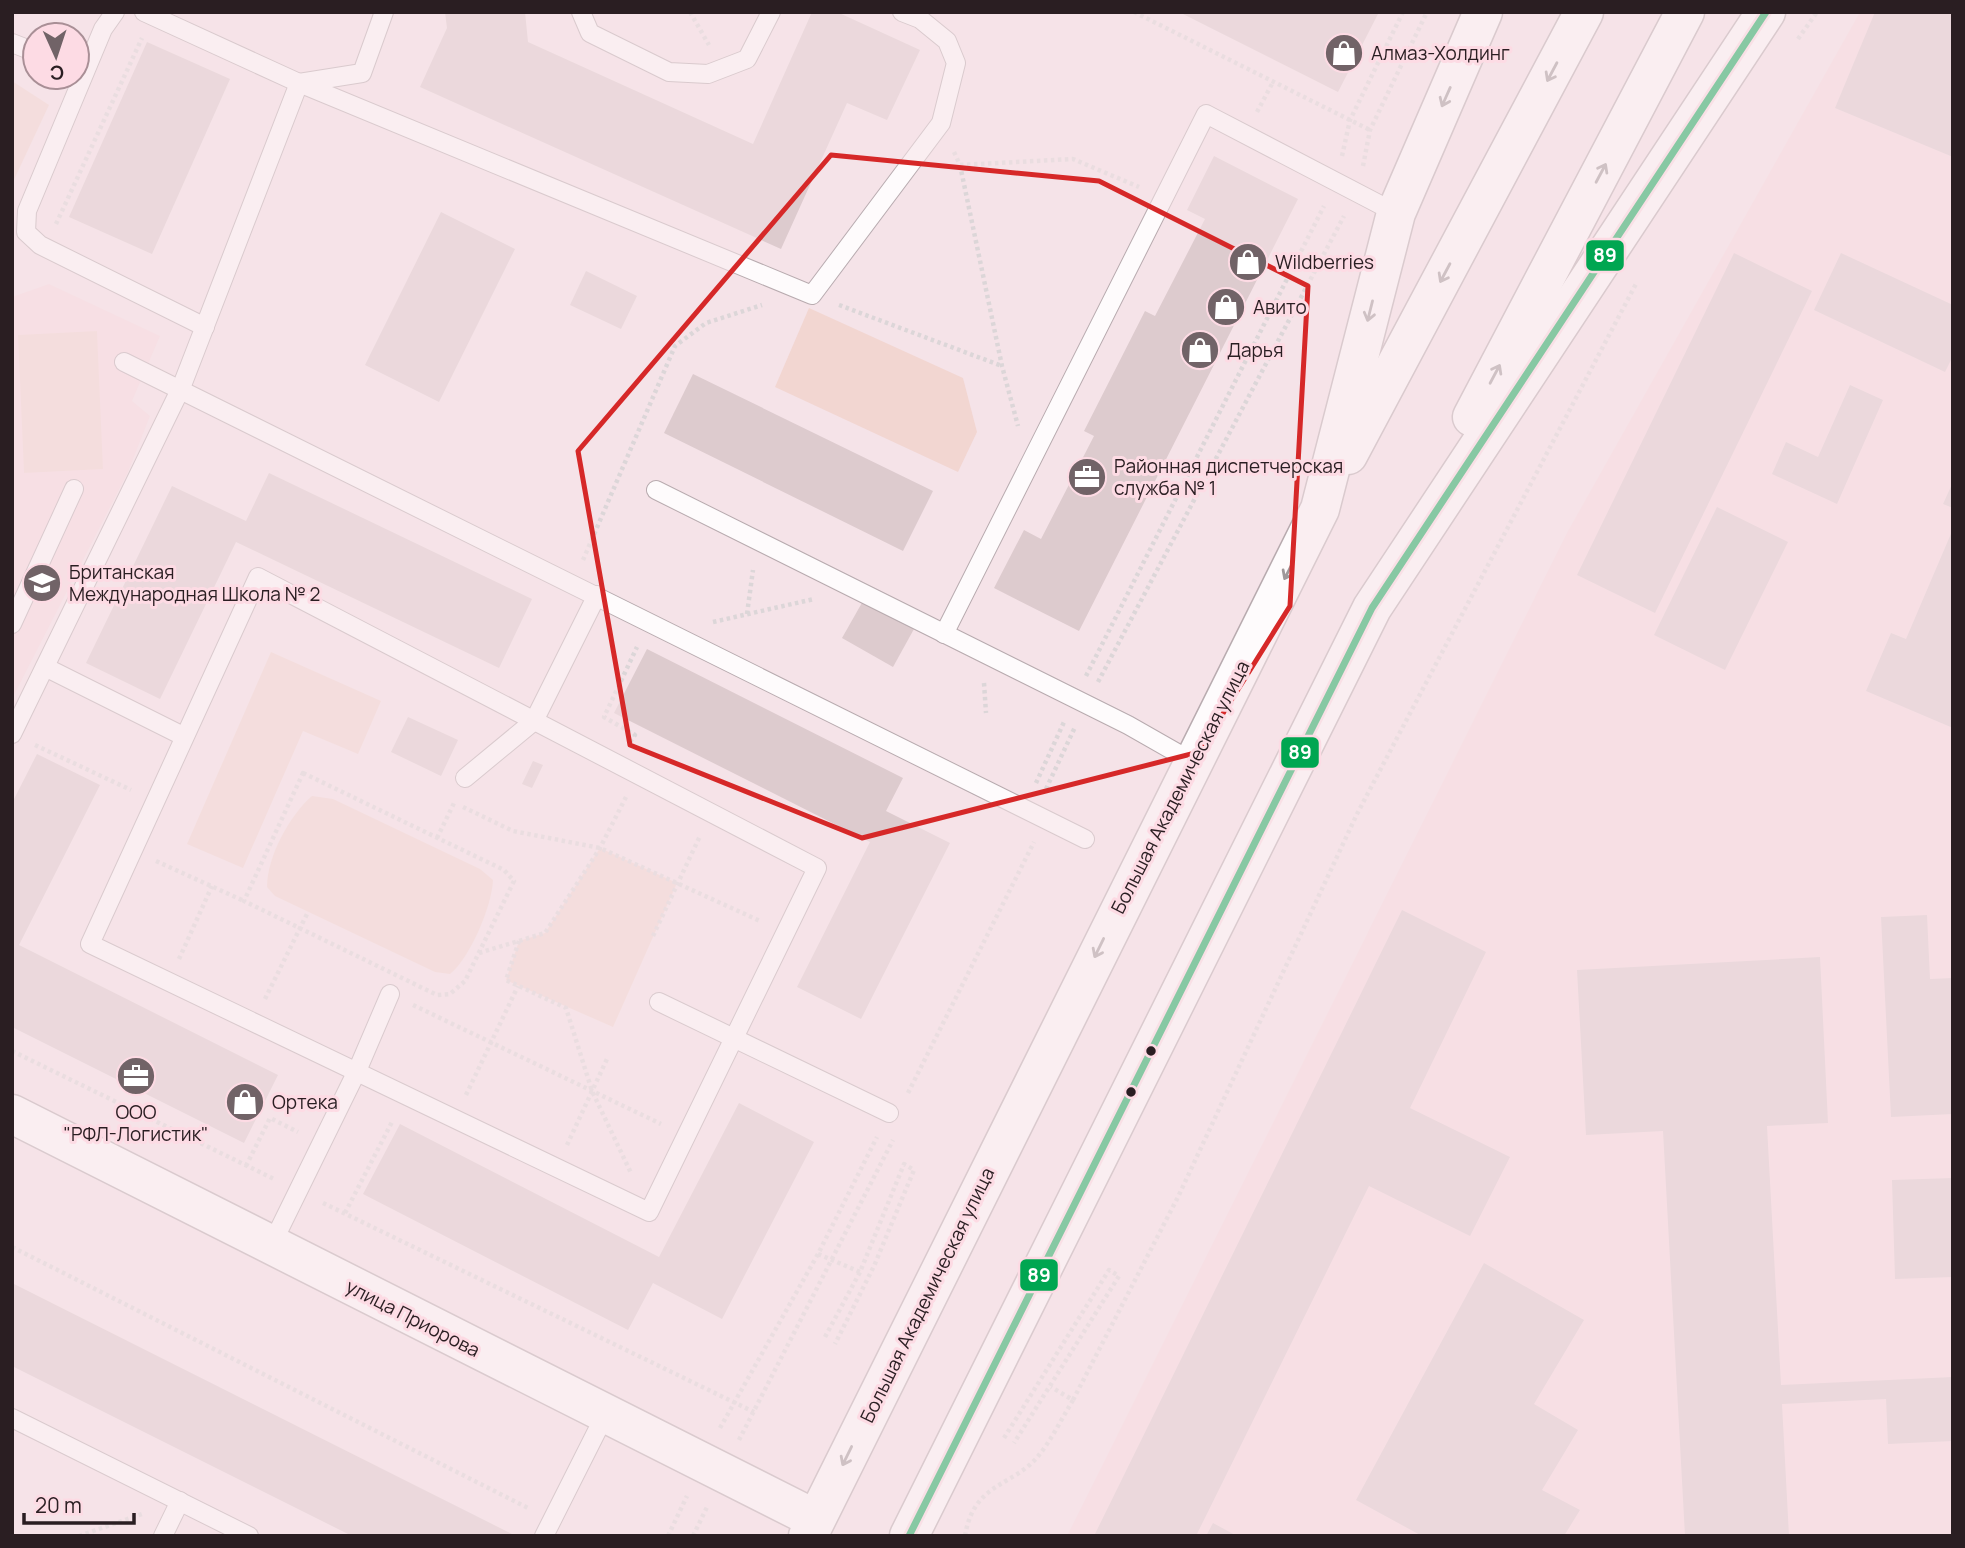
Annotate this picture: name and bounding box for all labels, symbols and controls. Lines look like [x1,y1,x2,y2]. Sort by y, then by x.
north arrow [21,21,91,91]
shop icon: Алмаз-Холдинг [1323,32,1365,74]
place label: Алмаз-Холдинг [1371,40,1510,66]
text: С [49,60,65,86]
one-way arrow [1545,62,1559,82]
one-way arrow [1439,86,1452,107]
one-way arrow [1594,163,1608,184]
line badge: 89 [1585,239,1625,272]
shop icon: Wildberries [1227,241,1269,283]
text: 89 [1593,242,1617,268]
place label: Wildberries [1275,249,1374,275]
one-way arrow [1438,262,1452,283]
shop icon: Авито [1205,286,1247,328]
place label: Авито [1253,294,1307,320]
one-way arrow [1363,300,1376,322]
shop icon: Дарья [1179,329,1221,371]
place label: Дарья [1227,337,1283,363]
one-way arrow [1489,364,1502,385]
place label: Районная диспетчерская служба № 1 [1114,453,1343,501]
office icon: Районная диспетчерская служба № 1 [1066,456,1108,498]
place label: Британская Международная Школа № 2 [69,559,320,607]
one-way arrow [1282,559,1296,580]
school or university icon: Британская Международная Школа № 2 [21,562,63,604]
street label: Большая Академическая улица [1105,656,1255,918]
line badge: 89 [1280,736,1320,769]
text: 89 [1288,739,1312,765]
one-way arrow [1092,937,1106,958]
unlabelled marker [1144,1044,1158,1058]
office icon: ООО "РФЛ-Логистик" [115,1055,157,1097]
shop icon: Ортека [224,1081,266,1123]
unlabelled marker [1124,1085,1138,1099]
place label: Ортека [272,1089,338,1115]
place label: ООО "РФЛ-Логистик" [63,1099,209,1147]
street label: Большая Академическая улица [854,1163,1000,1427]
line badge: 89 [1019,1258,1059,1292]
text: 89 [1027,1262,1051,1288]
street label: улица Приорова [342,1273,484,1363]
one-way arrow [839,1446,853,1466]
scale bar [24,1482,135,1526]
text: 20 m [35,1491,82,1519]

